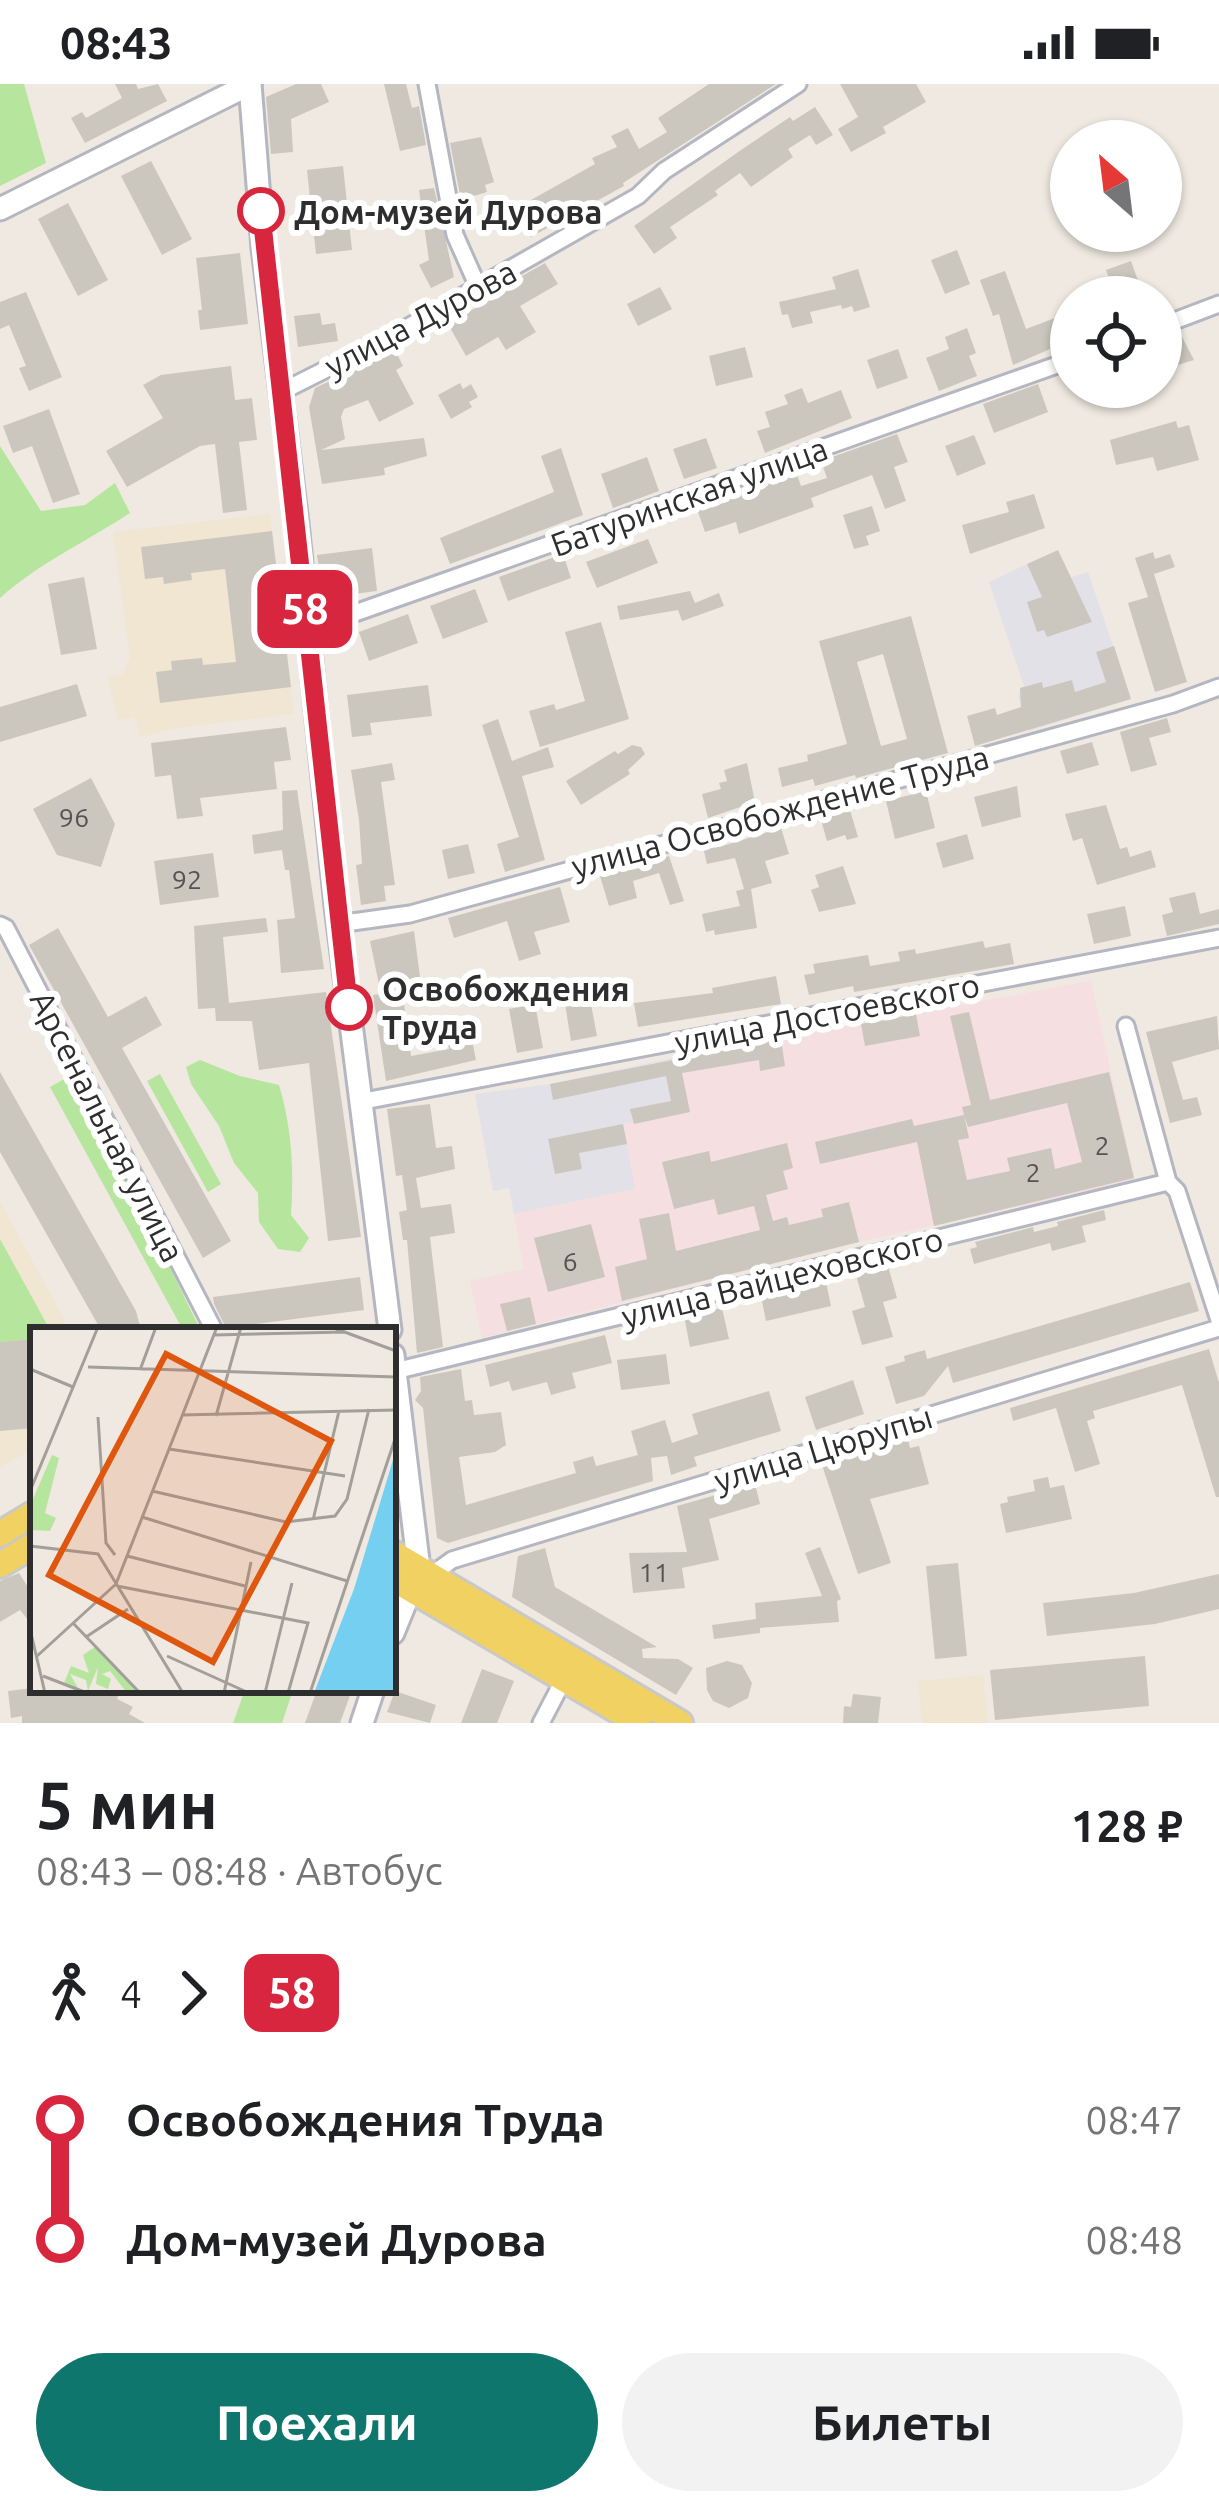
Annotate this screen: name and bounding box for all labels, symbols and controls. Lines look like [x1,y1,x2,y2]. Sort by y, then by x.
text: 08:43 [60,17,173,68]
north arrow [1050,120,1182,252]
map controls [1050,120,1182,408]
marker: Дом-музей Дурова [239,189,283,233]
place label: Дом-музей Дурова [294,193,603,230]
street label: улица Дурова [318,252,522,384]
button: locate [1050,276,1182,408]
street label: Батуринская улица [546,429,832,563]
line badge: 58 [251,570,359,648]
text: 58 [281,585,329,632]
street label: улица Освобождение Труда [567,737,993,885]
house number: 96 [59,802,89,832]
house number: 92 [172,864,202,894]
street label: улица Достоевского [671,965,983,1061]
place label: Освобождения Труда [382,970,630,1045]
street label: Арсенальная улица [24,984,192,1268]
marker: Освобождения Труда [327,985,371,1029]
house number: 2 [1094,1130,1110,1160]
house number: 2 [1025,1157,1041,1187]
street label: улица Вайцеховского [617,1219,947,1335]
house number: 6 [562,1246,578,1276]
inset map [30,1327,396,1693]
street label: улица Цюрупы [710,1397,936,1499]
house number: 11 [639,1557,669,1587]
text: 5 мин [36,1767,218,1841]
text: 128 ₽ [1071,1800,1183,1851]
text: 08:43 – 08:48 · Автобус [36,1849,443,1892]
icon: walk [36,1960,102,2026]
icon: forward [160,1960,226,2026]
text: 58 [268,1969,315,2016]
text: 4 [120,1972,142,2015]
text: Освобождения Труда [126,2094,605,2145]
text: 08:47 [1085,2098,1183,2141]
text: Дом-музей Дурова [126,2214,547,2265]
text: 08:48 [1085,2218,1183,2261]
button: Поехали [36,2353,598,2491]
button: Билеты [622,2353,1183,2491]

